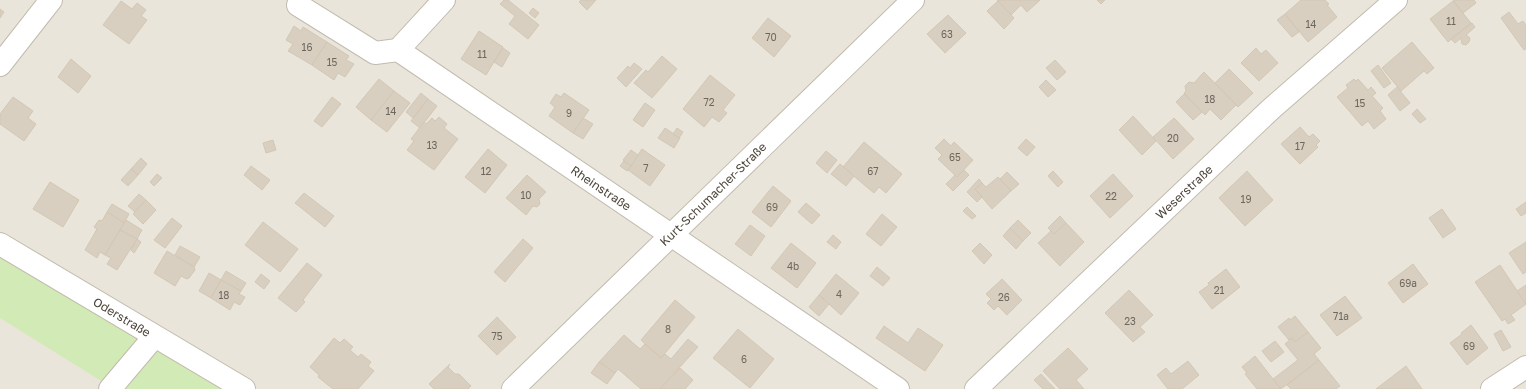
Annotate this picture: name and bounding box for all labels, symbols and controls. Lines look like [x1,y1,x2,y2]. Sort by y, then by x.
house number: 11 [1446,15,1456,27]
house number: 14 [1306,18,1316,30]
house number: 63 [941,28,953,40]
house number: 70 [765,31,777,43]
house number: 16 [302,41,312,53]
house number: 11 [477,48,487,60]
house number: 15 [327,56,338,68]
house number: 18 [1205,93,1215,105]
house number: 72 [703,96,715,108]
house number: 15 [1355,97,1366,109]
house number: 14 [386,105,396,117]
house number: 9 [566,107,572,119]
house number: 20 [1167,132,1179,144]
house number: 13 [427,139,437,151]
street label: Kurt-Schumacher-Straße [657,139,769,249]
house number: 17 [1295,140,1305,152]
house number: 65 [949,151,961,163]
street label: Rheinstraße [568,162,634,214]
house number: 7 [643,162,649,174]
street label: Weserstraße [1152,162,1216,222]
house number: 12 [481,165,492,177]
house number: 67 [867,165,879,177]
house number: 10 [520,189,532,201]
house number: 22 [1105,190,1117,202]
house number: 19 [1241,193,1251,205]
house number: 69 [766,201,778,213]
house number: 4b [787,260,799,272]
house number: 69a [1399,277,1417,289]
house number: 21 [1214,284,1224,296]
house number: 4 [836,288,842,300]
house number: 18 [219,289,229,301]
house number: 26 [998,291,1010,303]
street label: Oderstraße [91,294,153,340]
house number: 71a [1333,310,1349,322]
house number: 23 [1124,315,1136,327]
house number: 8 [665,323,671,335]
house number: 75 [491,330,503,342]
house number: 69 [1463,340,1475,352]
house number: 6 [741,353,747,365]

